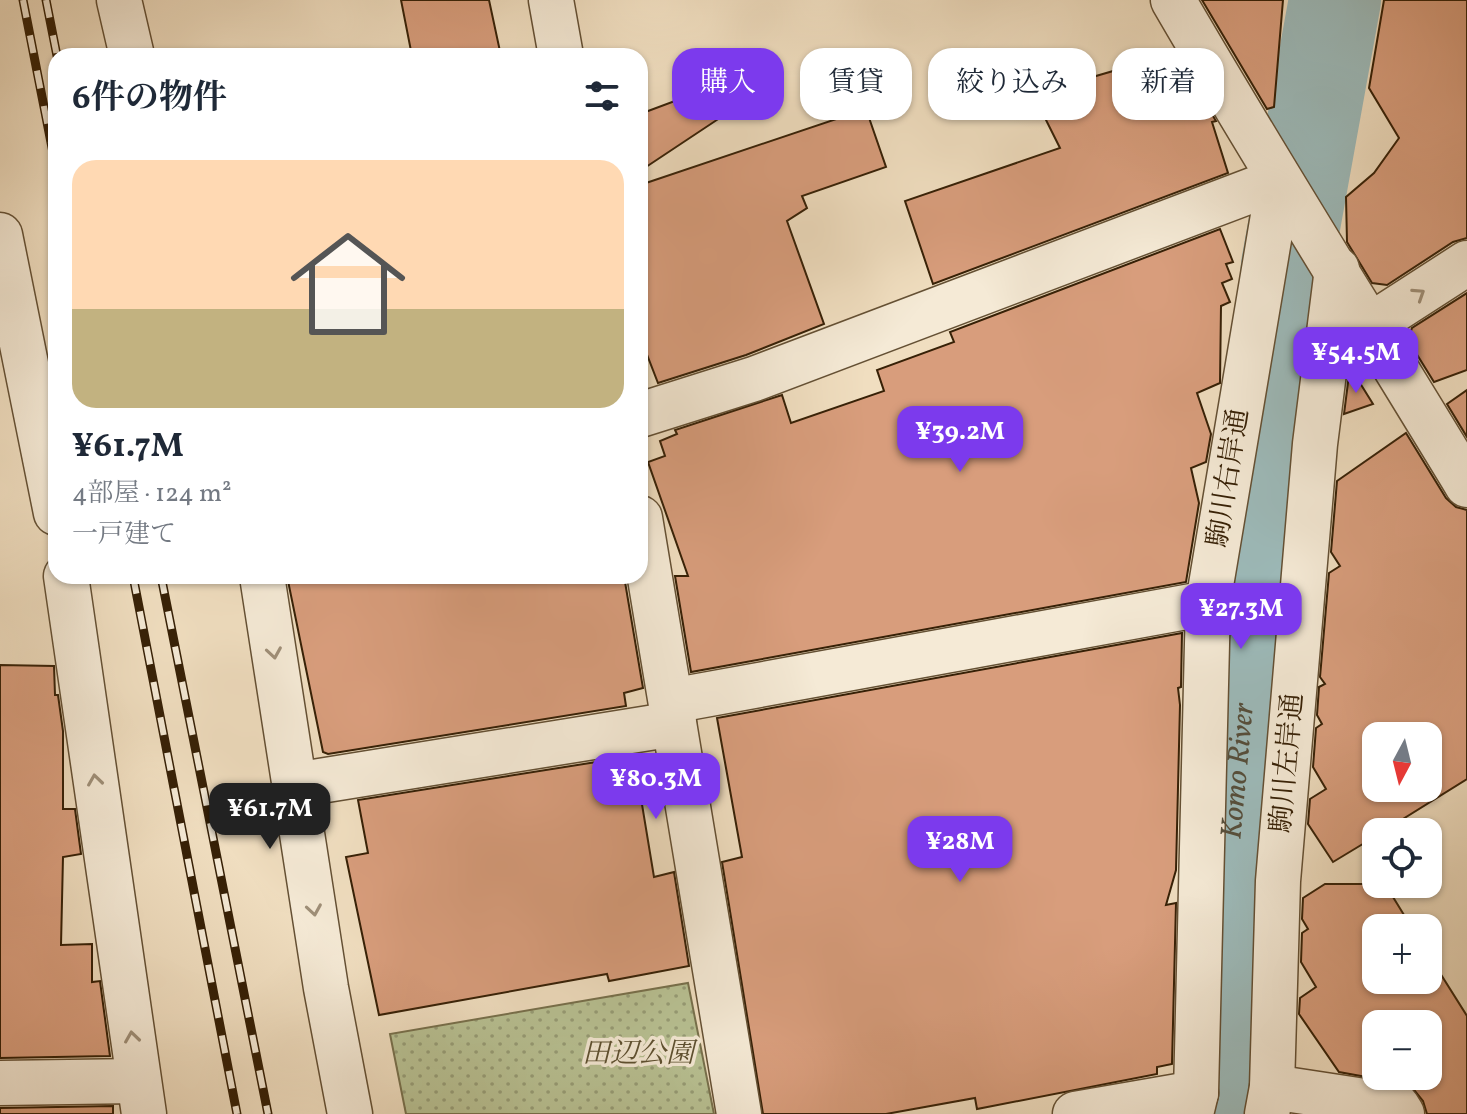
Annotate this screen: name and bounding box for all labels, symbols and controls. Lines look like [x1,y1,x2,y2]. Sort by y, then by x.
chip: 購入 [672,48,784,120]
chip: 賃貸 [800,48,912,120]
chip: 絞り込み [928,48,1096,120]
chip: 新着 [1112,48,1224,120]
icon: filters [580,74,624,118]
text: 6件の物件 [72,76,227,123]
icon: home [276,212,420,356]
one-way arrow [1410,289,1425,304]
pin: ¥54.5M [1291,327,1421,395]
text: ¥54.5M [1311,335,1401,371]
pin: ¥39.2M [895,406,1025,474]
street label: 駒川右岸通 [1199,406,1259,550]
text: ¥39.2M [915,414,1005,450]
text: ¥61.7M [72,424,184,471]
text: 4部屋 · 124 m² [72,476,232,512]
text: 一戸建て [72,517,176,553]
pin: ¥27.3M [1176,583,1306,651]
text: ¥27.3M [1199,591,1283,627]
one-way arrow [265,646,282,660]
street label: 駒川左岸通 [1262,692,1314,834]
water label: Komo River [1211,700,1266,841]
north arrow [1362,722,1442,802]
map controls [1362,722,1442,1090]
pin: ¥80.3M [591,753,721,821]
text: ¥80.3M [610,761,702,797]
one-way arrow [87,773,104,787]
pin: ¥61.7M [205,783,335,851]
text: ¥61.7M [227,791,313,827]
pin: ¥28M [913,816,1007,884]
button: locate [1362,818,1442,898]
text: ¥28M [925,824,995,860]
one-way arrow [305,903,322,917]
button: + [1362,914,1442,994]
button: − [1362,1010,1442,1090]
one-way arrow [124,1030,141,1044]
park label: 田辺公園 [582,1035,698,1074]

